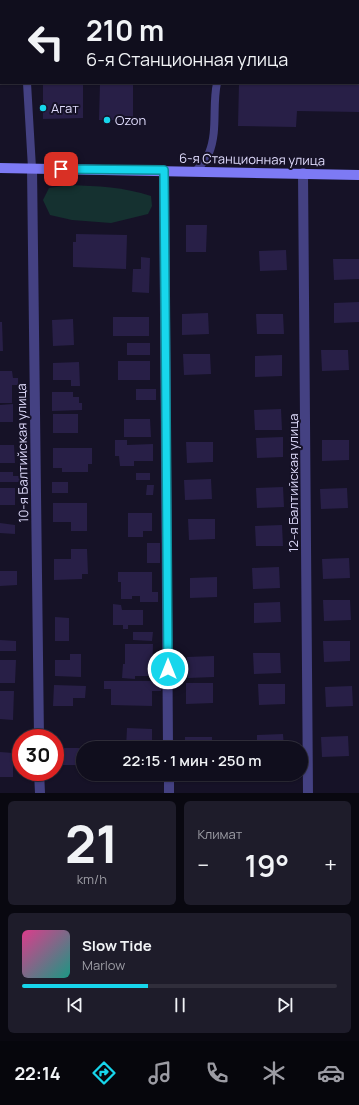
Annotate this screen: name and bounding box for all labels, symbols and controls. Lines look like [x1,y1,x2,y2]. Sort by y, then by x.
text: 210 m [86,11,164,49]
icon: left [20,16,72,68]
text: 6-я Станционная улица [86,47,288,71]
place label: Агат [51,99,79,117]
marker: Агат [38,103,48,113]
place label: Ozon [115,111,146,129]
marker: Ozon [102,115,112,125]
street label: 6-я Станционная улица [179,149,325,169]
pin [44,152,78,186]
icon: arrive [50,158,72,180]
street label: 10-я Балтийская улица [12,383,32,523]
street label: 12-я Балтийская улица [284,413,302,553]
position arrow [147,648,189,690]
speed limit sign: 30 [12,729,64,781]
text: 22:15 · 1 мин · 250 m [123,750,261,771]
text: 21 [65,808,119,879]
text: Климат [198,825,242,843]
text: 19° [244,845,289,886]
text: − [198,850,209,880]
text: + [324,850,337,880]
text: km/h [77,870,107,888]
text: Slow Tide [82,935,152,956]
text: Marlow [82,956,125,974]
icon: previous [64,994,86,1016]
icon: pause [169,994,191,1016]
icon: next [274,994,296,1016]
icon: directions [90,1059,118,1087]
icon: music [146,1059,174,1087]
icon: phone [203,1059,231,1087]
icon: climate [260,1059,288,1087]
icon: car [317,1059,345,1087]
text: 22:14 [14,1061,61,1085]

